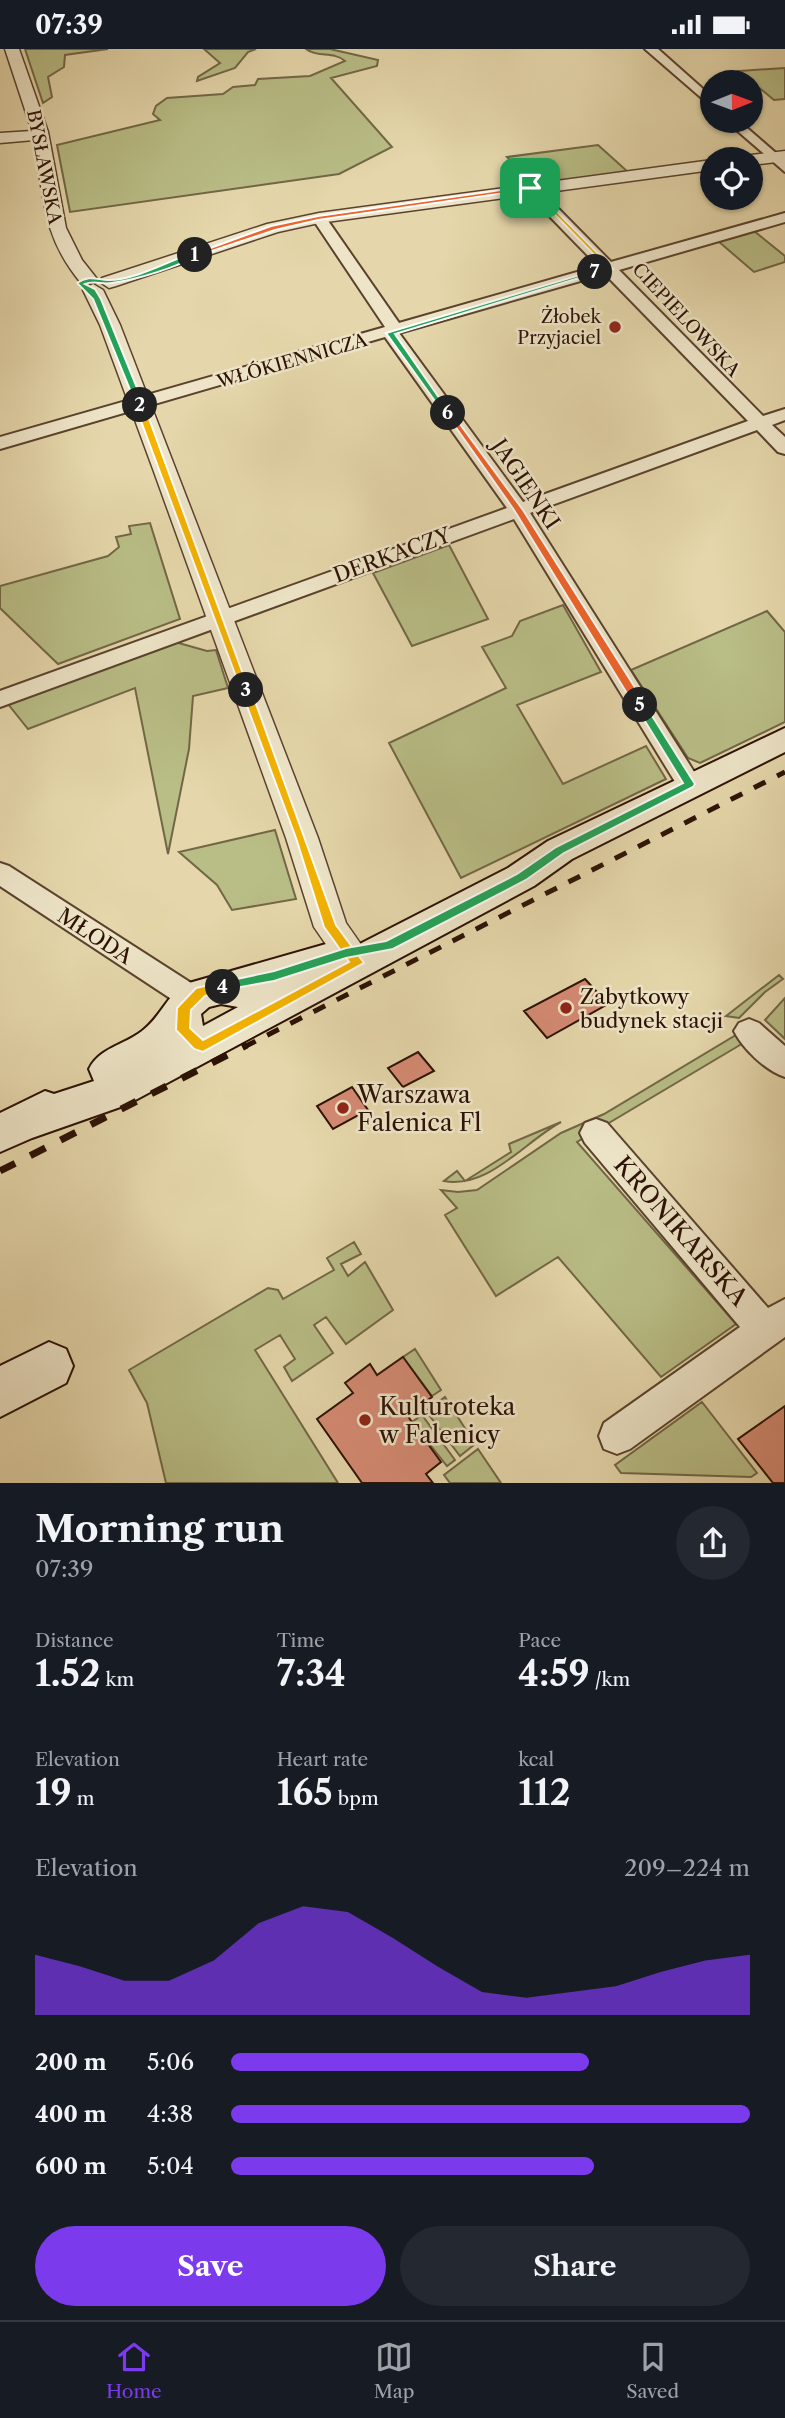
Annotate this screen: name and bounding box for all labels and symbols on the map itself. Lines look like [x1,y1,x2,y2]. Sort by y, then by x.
north arrow [700,70,763,133]
street label: BYSŁAWSKA [22,108,66,227]
pin [500,158,560,218]
pin: 1 [178,237,212,273]
pin: 7 [578,255,612,290]
street label: CIEPIELOWSKA [628,258,745,382]
place label: Żłobek Przyjaciel [517,305,603,349]
marker: Żłobek Przyjaciel [607,319,623,335]
street label: WŁÓKIENNICZA [213,328,370,393]
pin: 2 [122,387,158,423]
pin: 6 [430,395,466,431]
street label: JAGIENKI [485,432,565,534]
street label: DERKACZY [330,522,455,588]
pin: 3 [229,673,264,707]
pin: 5 [622,687,658,723]
street label: MŁODA [53,903,137,970]
pin: 4 [206,969,241,1005]
place label: Zabytkowy budynek stacji [580,984,723,1033]
marker: Zabytkowy budynek stacji [558,1000,574,1016]
place label: Warszawa Falenica Fl [356,1080,481,1137]
marker: Warszawa Falenica Fl [335,1100,351,1116]
street label: KRONIKARSKA [608,1150,755,1313]
place label: Kulturoteka w Falenicy [378,1392,516,1449]
marker: Kulturoteka w Falenicy [357,1412,373,1428]

